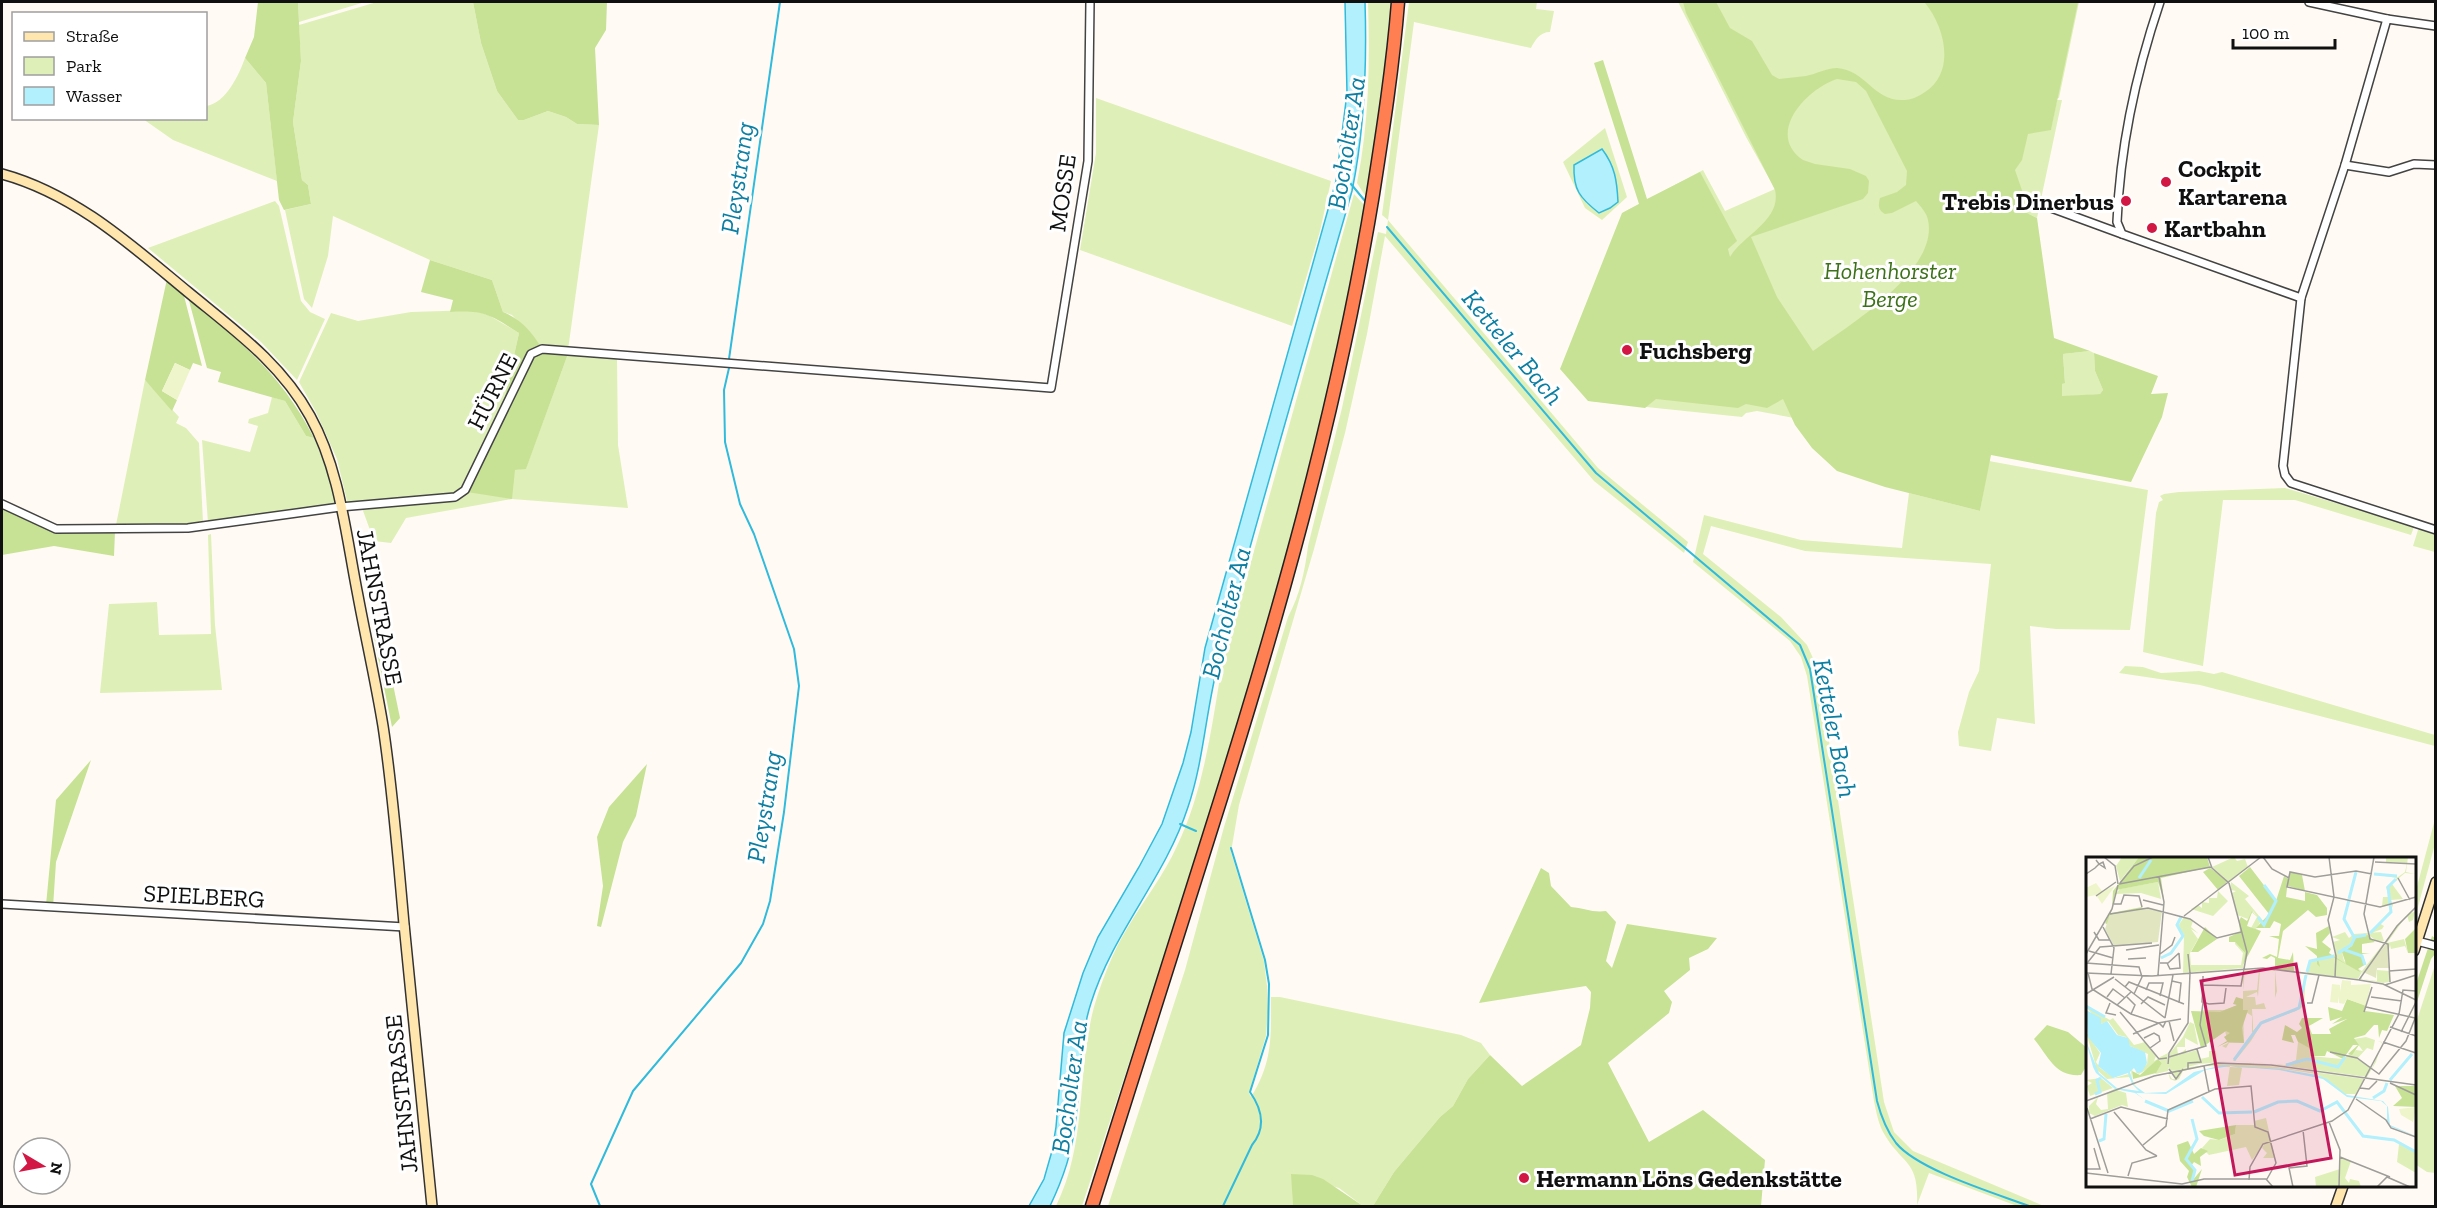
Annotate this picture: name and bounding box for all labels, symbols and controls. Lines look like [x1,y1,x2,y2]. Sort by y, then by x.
legend [12,12,207,120]
scale bar [2233,12,2335,50]
text: 100 m [2242,22,2290,44]
text: Straße [66,25,119,47]
text: Park [66,55,102,77]
water label: Bocholter Aa [1320,74,1372,212]
text: Wasser [66,85,123,107]
water label: Pleystrang [713,119,761,236]
street label: MOSSE [1042,152,1082,234]
place label: Cockpit Kartarena [2178,154,2287,211]
marker: Cockpit Kartarena [2159,175,2173,189]
place label: Trebis Dinerbus [1942,187,2114,216]
marker: Trebis Dinerbus [2119,194,2133,208]
place label: Kartbahn [2164,214,2266,243]
marker: Kartbahn [2145,221,2159,235]
park label: Hohenhorster Berge [1824,256,1957,313]
water label: Ketteler Bach [1455,283,1571,411]
place label: Fuchsberg [1639,336,1752,365]
marker: Fuchsberg [1620,343,1634,357]
street label: HÜRNE [460,348,524,434]
street label: JAHNSTRASSE [351,526,409,688]
water label: Bocholter Aa [1194,544,1258,682]
water label: Ketteler Bach [1806,656,1864,800]
water label: Pleystrang [739,748,789,865]
inset map [2086,857,2416,1187]
street label: SPIELBERG [143,878,265,914]
street label: JAHNSTRASSE [378,1013,424,1175]
water label: Bocholter Aa [1044,1018,1094,1156]
north arrow [12,1136,72,1196]
text: N [46,1161,67,1176]
place label: Hermann Löns Gedenkstätte [1536,1164,1842,1193]
marker: Hermann Löns Gedenkstätte [1517,1171,1531,1185]

